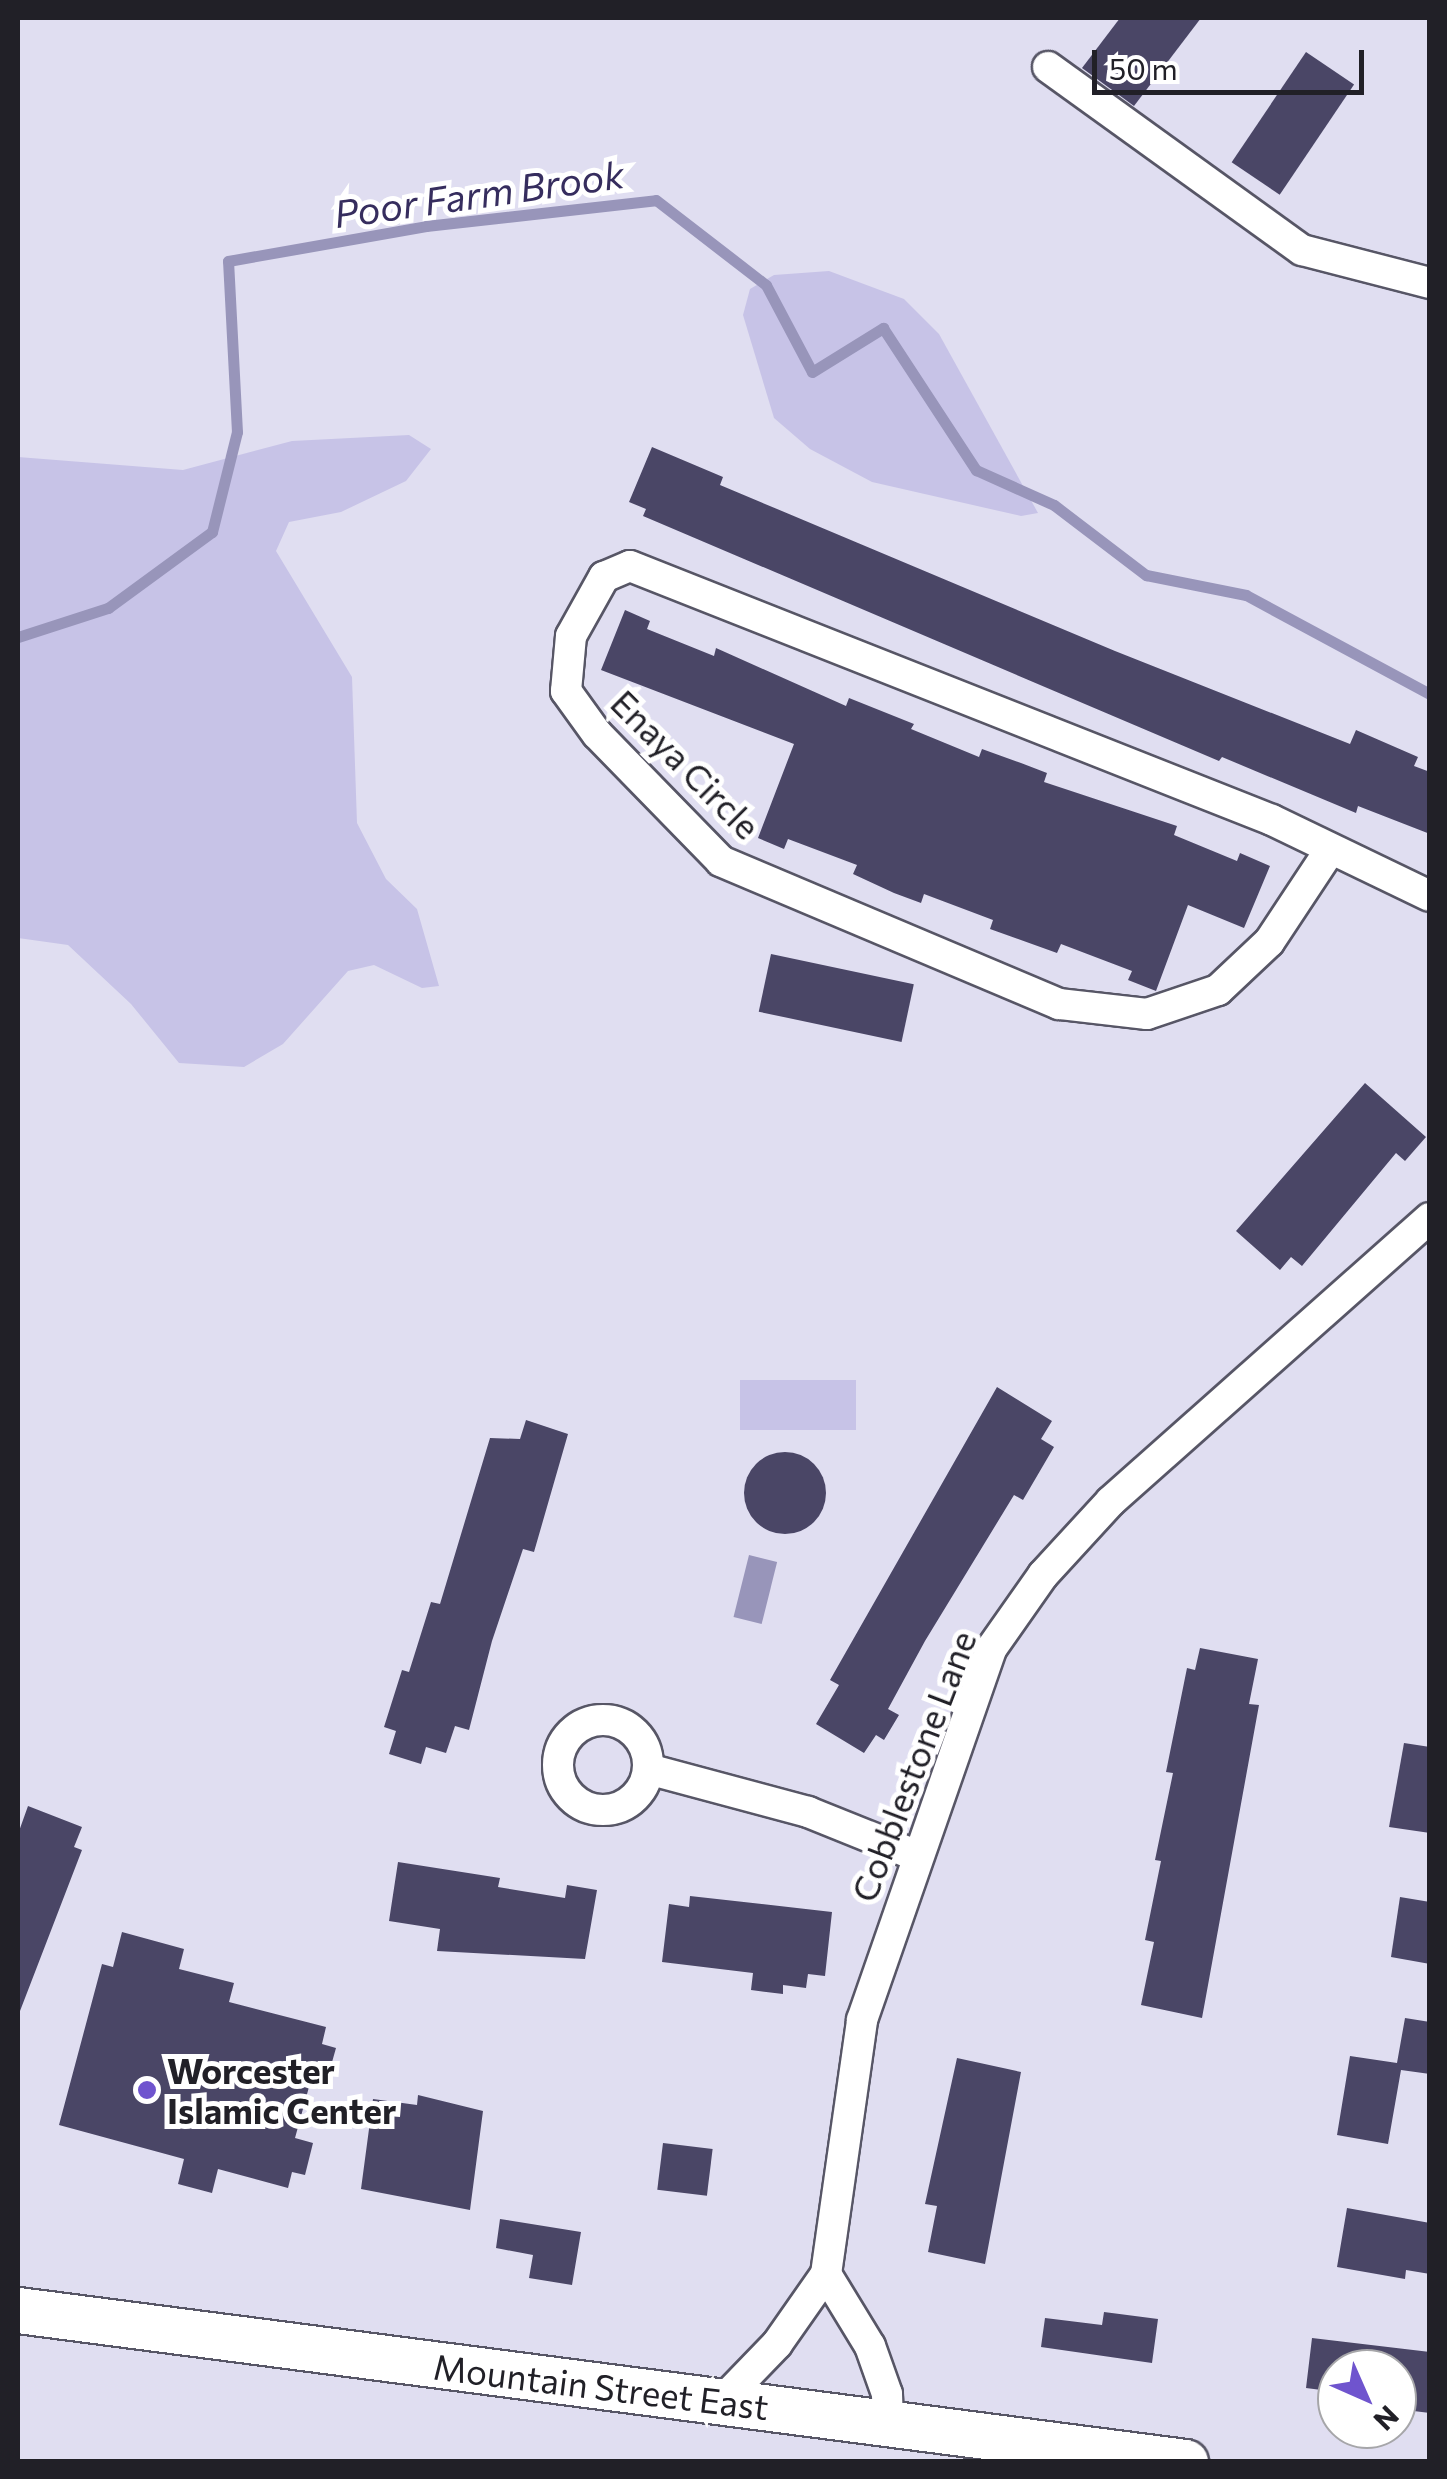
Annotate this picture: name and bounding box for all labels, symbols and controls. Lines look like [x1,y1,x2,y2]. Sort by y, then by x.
scale bar [1097,30,1370,92]
text: 50 m [1109,49,1178,86]
water label: Poor Farm Brook [331,150,627,236]
street label: Enaya Circle [603,681,769,847]
street label: Cobblestone Lane [842,1625,984,1907]
place label: Worcester Islamic Center [167,2049,396,2131]
marker: Worcester Islamic Center [136,2079,158,2101]
street label: Mountain Street East [431,2345,771,2427]
north arrow [1317,2349,1417,2449]
text: N [1367,2399,1406,2438]

